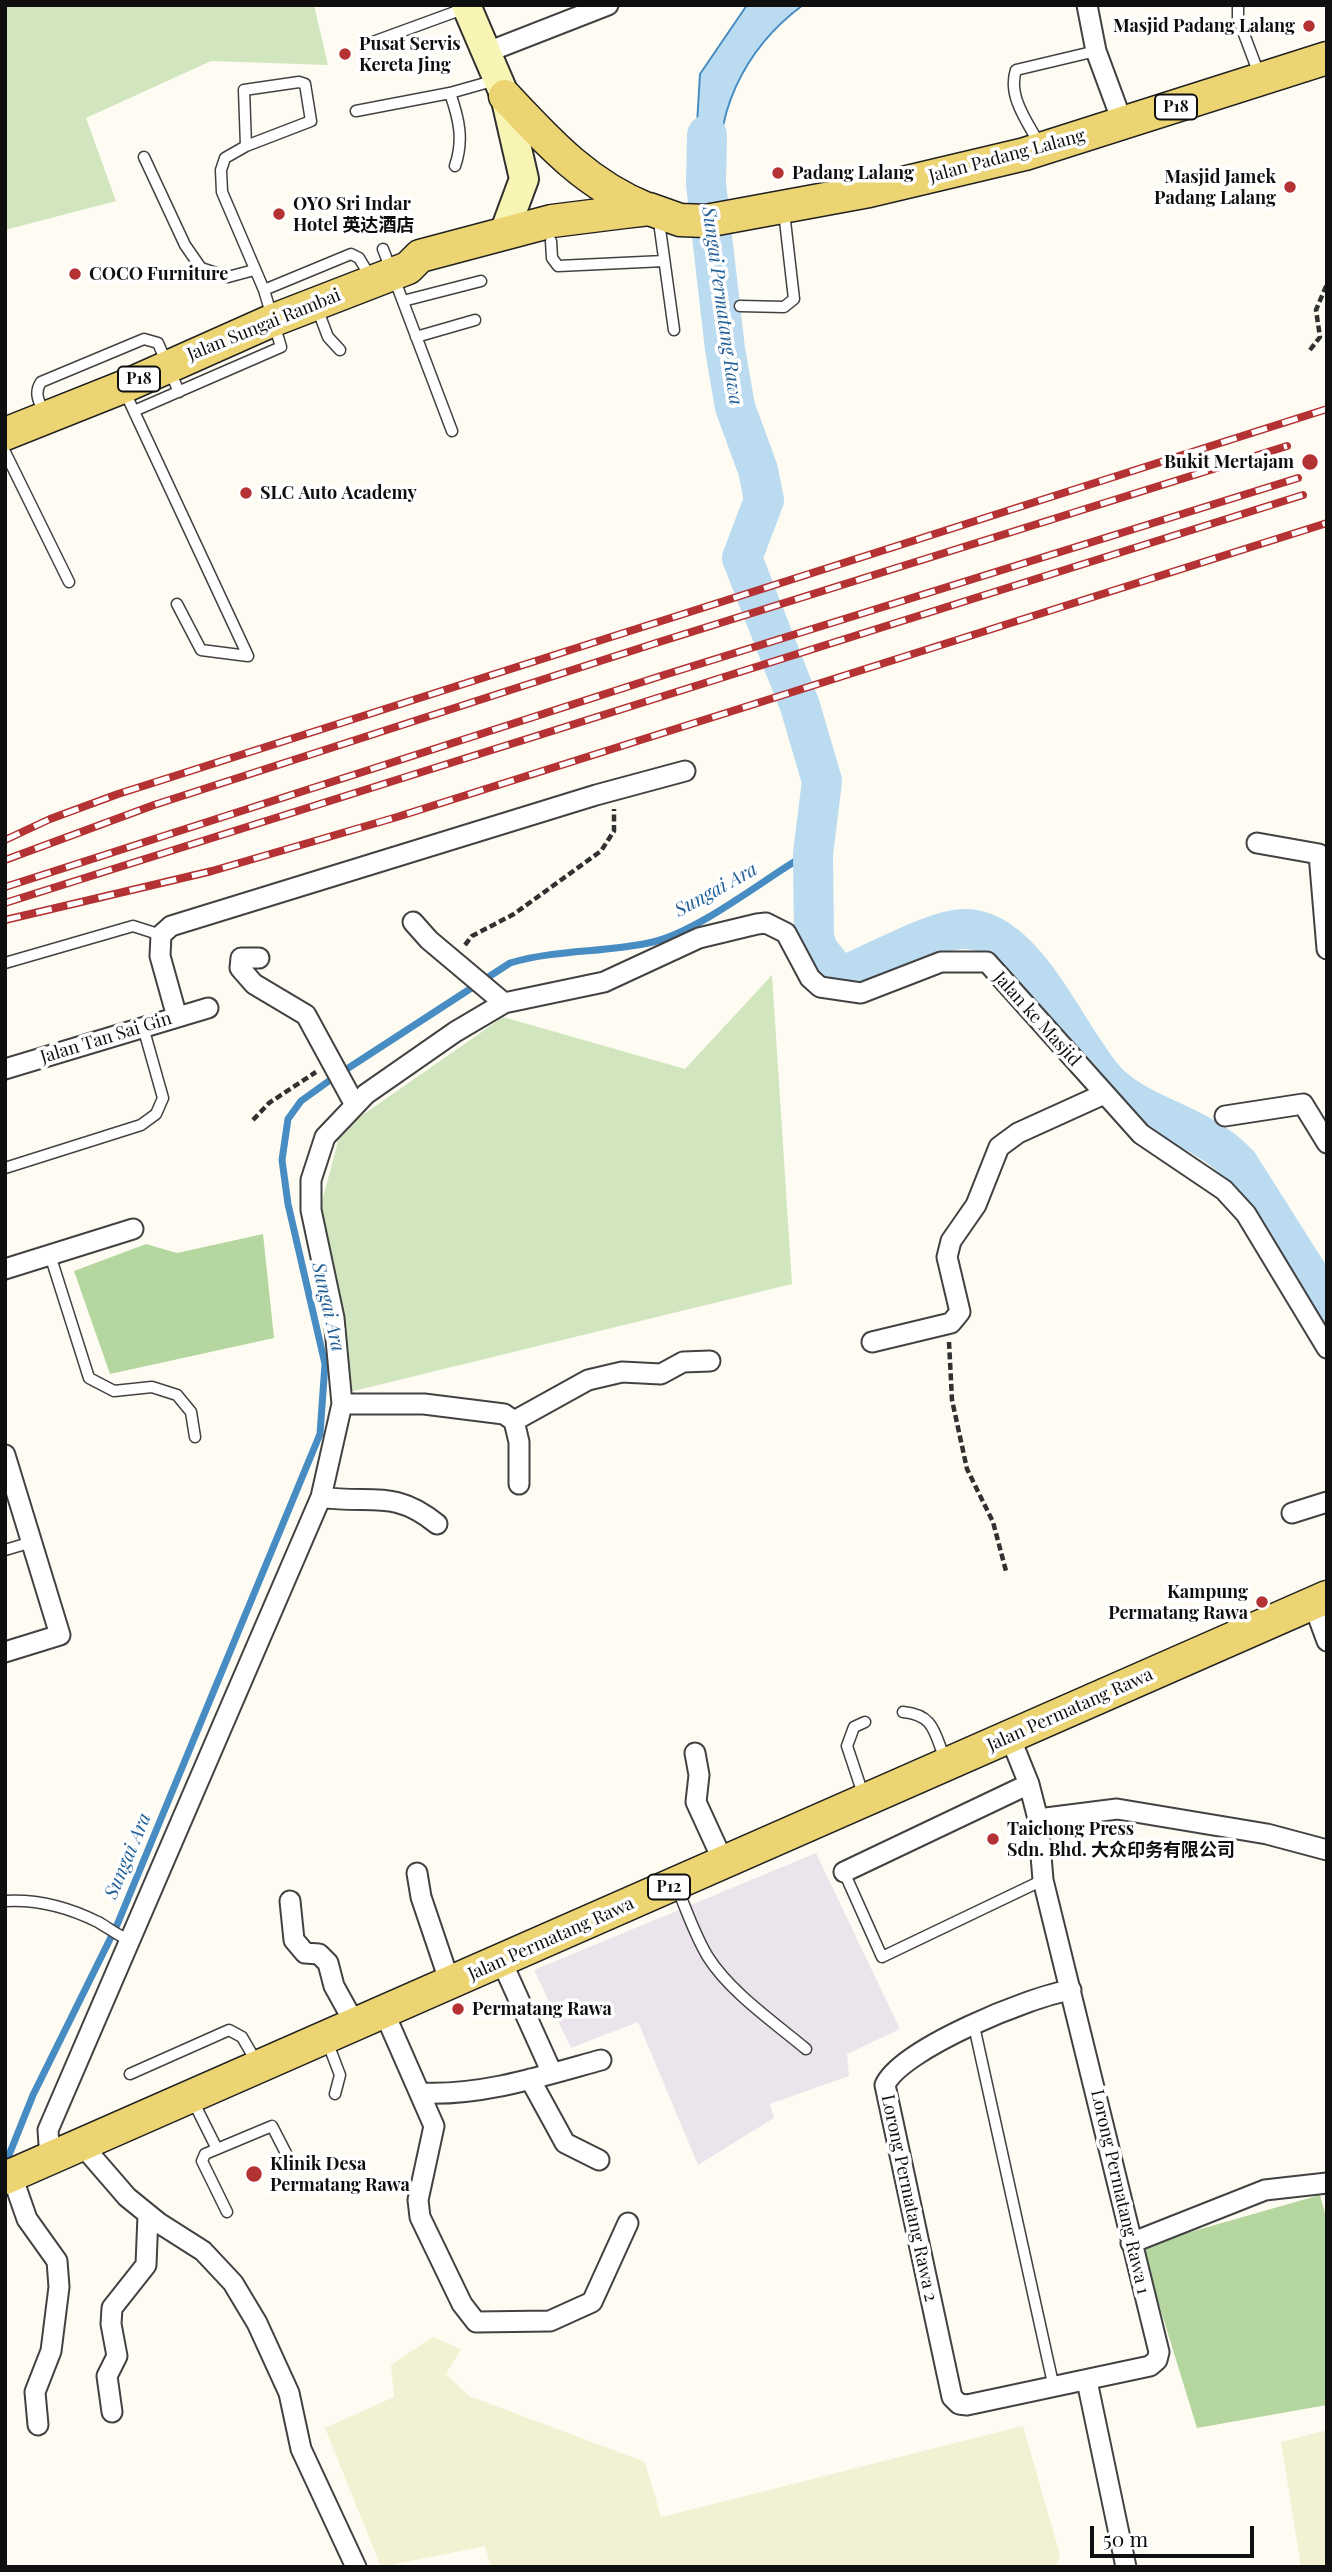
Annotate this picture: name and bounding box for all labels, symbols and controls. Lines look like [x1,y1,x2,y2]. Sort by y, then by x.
place label: Masjid Padang Lalang [1113,15,1295,37]
marker: Masjid Padang Lalang [1301,18,1317,34]
place label: Pusat Servis Kereta Jing [359,33,461,76]
marker: Pusat Servis Kereta Jing [337,46,353,62]
road number: P18 [1155,94,1197,120]
street label: Jalan Padang Lalang [927,125,1087,187]
place label: Padang Lalang [792,162,914,184]
marker: Padang Lalang [770,165,786,181]
place label: Masjid Jamek Padang Lalang [1154,166,1276,208]
marker: Masjid Jamek Padang Lalang [1282,179,1298,195]
place label: OYO Sri Indar Hotel 英达酒店 [293,193,414,235]
water label: Sungai Permatang Rawa [697,205,747,407]
marker: OYO Sri Indar Hotel 英达酒店 [271,206,287,222]
place label: COCO Furniture [89,263,228,285]
marker: COCO Furniture [67,266,83,282]
street label: Jalan Sungai Rambai [184,284,344,366]
road number: P18 [118,366,160,392]
place label: Bukit Mertajam [1164,451,1294,473]
marker: Bukit Mertajam [1300,452,1320,472]
place label: SLC Auto Academy [260,482,417,504]
marker: SLC Auto Academy [238,485,254,501]
water label: Sungai Ara [671,858,761,922]
street label: Jalan ke Masjid [989,967,1085,1071]
street label: Jalan Tan Sai Gin [38,1008,174,1068]
water label: Sungai Ara [307,1260,349,1354]
place label: Kampung Permatang Rawa [1108,1581,1248,1624]
marker: Kampung Permatang Rawa [1254,1594,1270,1610]
street label: Jalan Permatang Rawa [984,1664,1156,1756]
water label: Sungai Ara [100,1810,156,1902]
place label: Taichong Press Sdn. Bhd. 大众印务有限公司 [1007,1818,1235,1860]
marker: Taichong Press Sdn. Bhd. 大众印务有限公司 [985,1831,1001,1847]
road number: P12 [648,1874,690,1899]
street label: Jalan Permatang Rawa [465,1893,637,1985]
place label: Permatang Rawa [472,1998,612,2020]
marker: Permatang Rawa [450,2001,466,2017]
street label: Lorong Permatang Rawa 1 [1086,2088,1154,2296]
street label: Lorong Permatang Rawa 2 [876,2092,942,2304]
place label: Klinik Desa Permatang Rawa [270,2153,410,2196]
marker: Klinik Desa Permatang Rawa [244,2164,264,2184]
scale bar [1094,2512,1258,2556]
text: 50 m [1103,2524,1148,2552]

